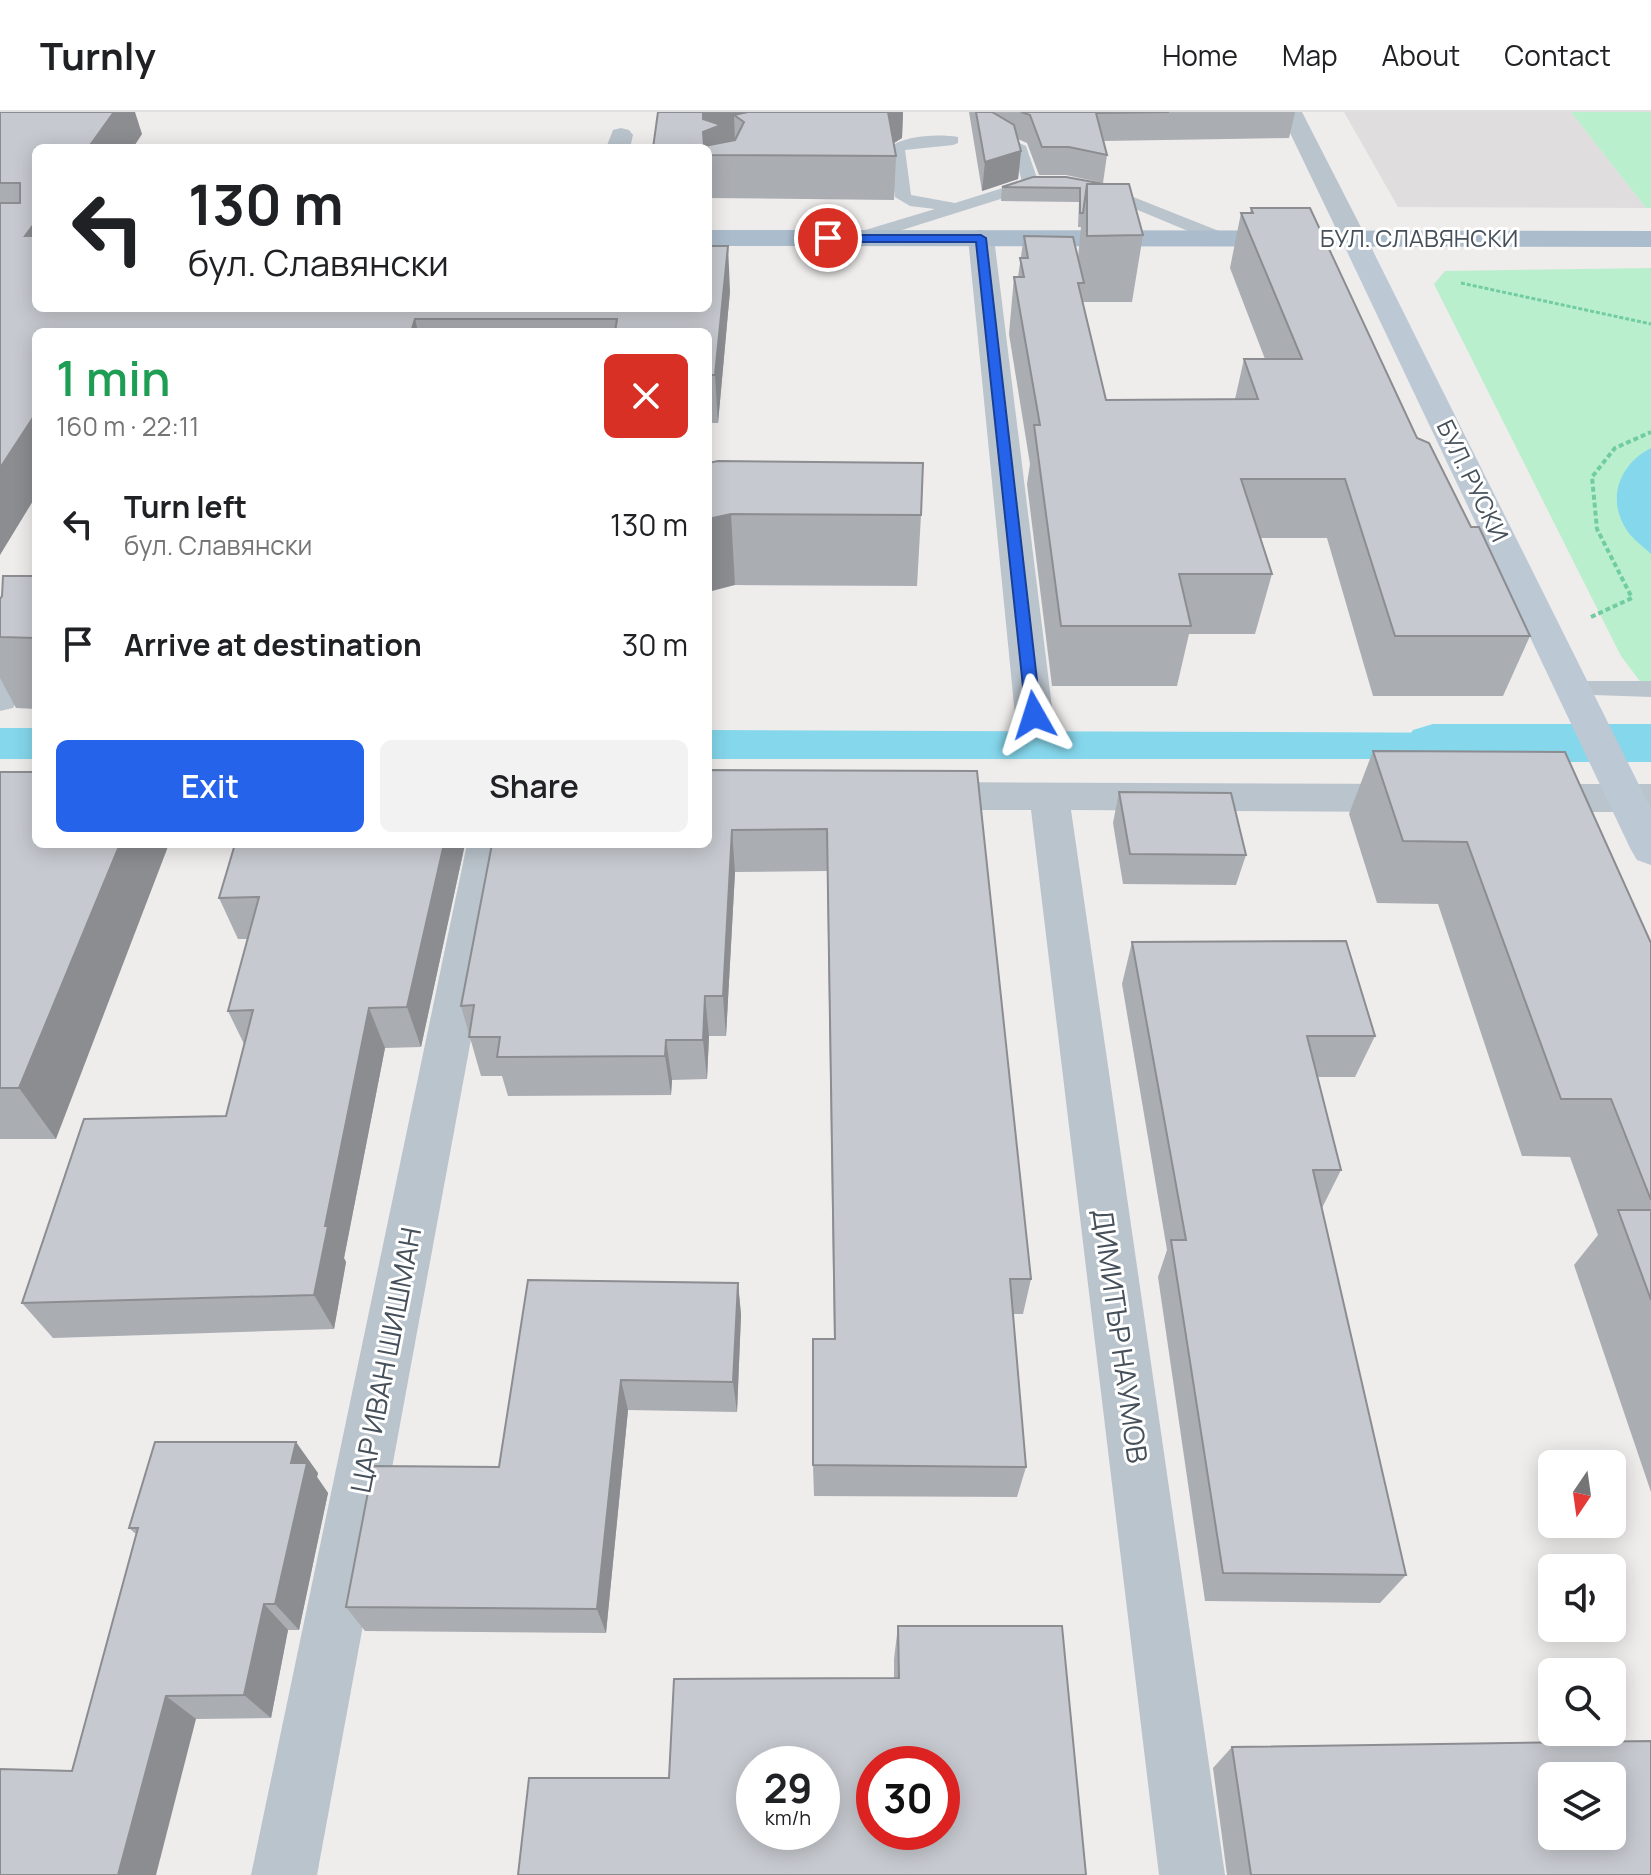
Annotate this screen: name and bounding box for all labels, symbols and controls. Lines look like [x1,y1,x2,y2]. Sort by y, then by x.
text: Turnly [40,29,156,81]
text: Home [1162,36,1238,74]
text: Map [1282,36,1338,74]
text: About [1382,36,1460,74]
text: Contact [1504,36,1611,74]
text: 130 m [188,165,344,242]
icon: left [56,176,160,280]
pin [794,204,862,272]
icon: arrive [806,216,850,260]
street label: БУЛ. СЛАВЯНСКИ [1320,221,1518,254]
text: бул. Славянски [188,238,449,287]
text: 1 min [56,345,170,410]
button: close [604,354,688,438]
text: 160 m · 22:11 [56,408,199,444]
street label: БУЛ. РУСКИ [1430,414,1517,547]
text: Turn left [124,486,247,527]
icon: left [56,502,100,546]
text: 130 m [610,504,688,545]
text: бул. Славянски [124,527,312,563]
icon: arrive [56,622,100,666]
text: Arrive at destination [124,624,422,665]
text: 30 m [622,624,688,665]
position arrow [992,673,1076,757]
button: Exit [56,740,364,832]
button: Share [380,740,688,832]
street label: ДИМИТЪР НАУМОВ [1084,1206,1158,1465]
street label: ЦАР ИВАН ШИШМАН [341,1224,429,1496]
north arrow [1538,1450,1626,1538]
map controls [1538,1450,1626,1850]
button: sound [1538,1554,1626,1642]
button: search [1538,1658,1626,1746]
speed limit sign: 30 [856,1746,960,1850]
text: 29 [764,1760,812,1815]
button: layers [1538,1762,1626,1850]
text: km/h [765,1804,811,1831]

